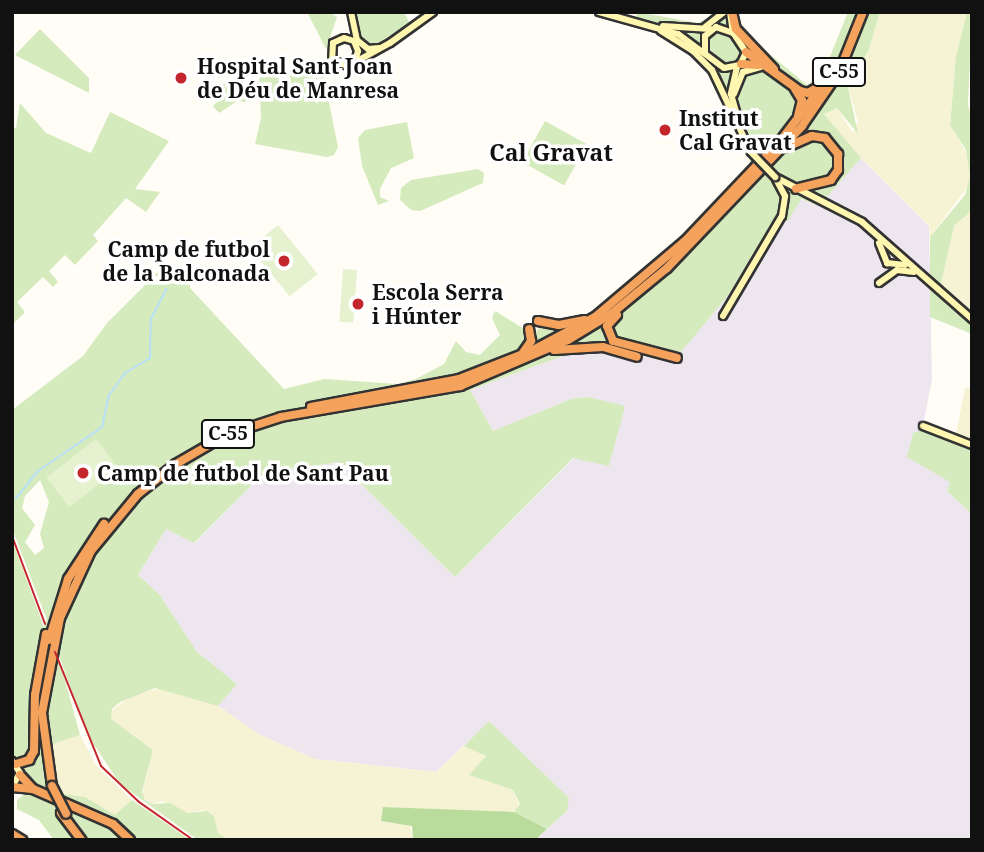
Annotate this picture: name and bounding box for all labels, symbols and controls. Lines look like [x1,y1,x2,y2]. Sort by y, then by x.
place label: Hospital Sant Joan de Déu de Manresa [197,53,399,103]
road number: C-55 [811,57,867,88]
marker: Hospital Sant Joan de Déu de Manresa [171,68,191,88]
place label: Institut Cal Gravat [679,105,792,155]
marker: Institut Cal Gravat [657,122,673,138]
district label: Cal Gravat [489,138,613,166]
place label: Camp de futbol de la Balconada [103,236,270,286]
marker: Camp de futbol de la Balconada [276,253,292,269]
place label: Escola Serra i Húnter [372,279,504,329]
marker: Escola Serra i Húnter [350,296,366,312]
road number: C-55 [200,418,256,449]
place label: Camp de futbol de Sant Pau [97,460,389,486]
marker: Camp de futbol de Sant Pau [75,465,91,481]

